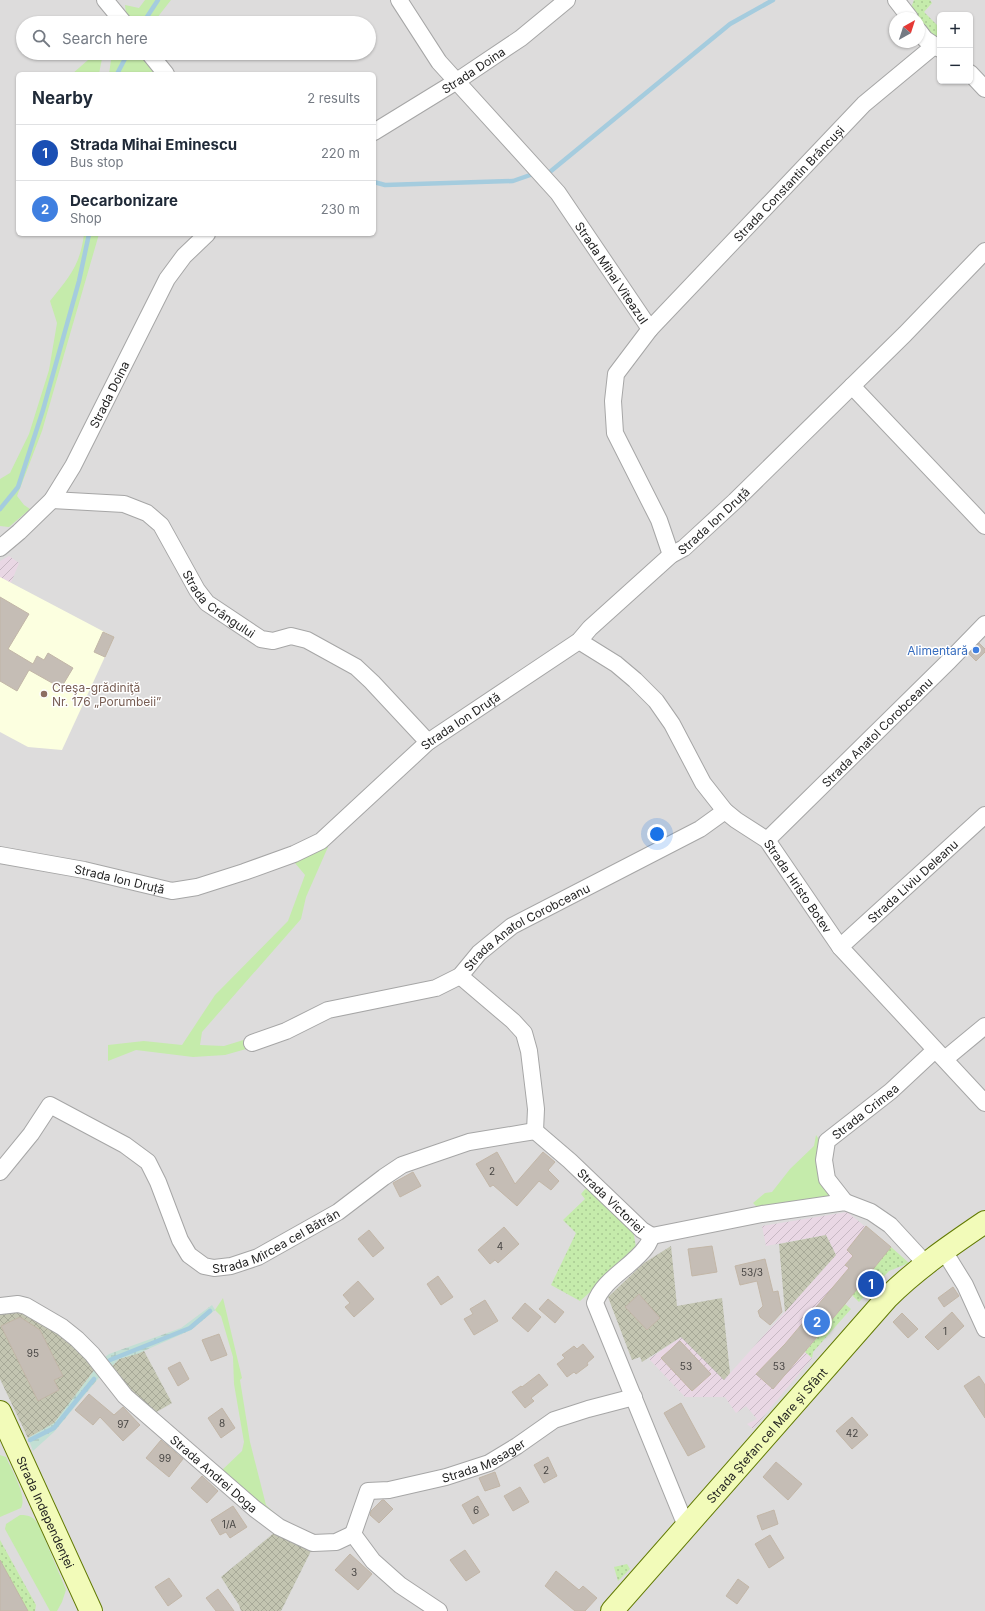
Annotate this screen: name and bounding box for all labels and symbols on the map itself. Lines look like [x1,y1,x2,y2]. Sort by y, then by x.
north arrow [889,12,925,48]
street label: Strada Doina [439,43,508,96]
street label: Strada Constantin Brâncuși [730,122,847,244]
street label: Strada Mihai Viteazul [572,219,652,327]
street label: Strada Doina [86,358,132,430]
street label: Strada Ion Druță [675,484,752,557]
street label: Strada Crângului [180,567,258,641]
place label: Alimentară [907,643,968,658]
marker: Alimentară [971,645,981,655]
street label: Strada Anatol Corobceanu [818,674,935,790]
place label: Creşa-grădiniţă Nr. 176 „Porumbeii” [52,680,161,709]
marker: Creşa-grădiniţă Nr. 176 „Porumbeii” [39,689,49,699]
street label: Strada Ion Druță [417,689,503,753]
your location [647,824,667,844]
street label: Strada Hristo Botev [761,836,836,936]
street label: Strada Liviu Deleanu [864,836,961,926]
street label: Strada Ion Druță [73,861,166,897]
street label: Strada Anatol Corobceanu [460,880,592,974]
street label: Strada Crimea [828,1080,902,1142]
house number: 2 [489,1165,495,1177]
street label: Strada Victoriei [574,1165,648,1236]
street label: Strada Mircea cel Bătrân [211,1205,342,1276]
house number: 4 [497,1240,503,1252]
house number: 53/3 [741,1266,763,1278]
pin: 1 [858,1269,884,1299]
pin: 2 [804,1307,830,1337]
house number: 1 [943,1325,947,1337]
house number: 95 [27,1347,39,1359]
house number: 53 [680,1360,692,1372]
house number: 53 [773,1360,785,1372]
street label: Strada Ștefan cel Mare și Sfânt [703,1364,830,1506]
house number: 8 [219,1417,225,1429]
house number: 97 [117,1418,129,1430]
house number: 42 [846,1427,858,1439]
street label: Strada Andrei Doga [167,1432,261,1515]
street label: Strada Mesager [440,1435,528,1485]
house number: 99 [159,1452,171,1464]
street label: Strada Independenței [14,1454,78,1571]
house number: 2 [543,1464,549,1476]
house number: 6 [473,1504,479,1516]
house number: 1/A [222,1518,236,1530]
house number: 3 [351,1566,357,1578]

